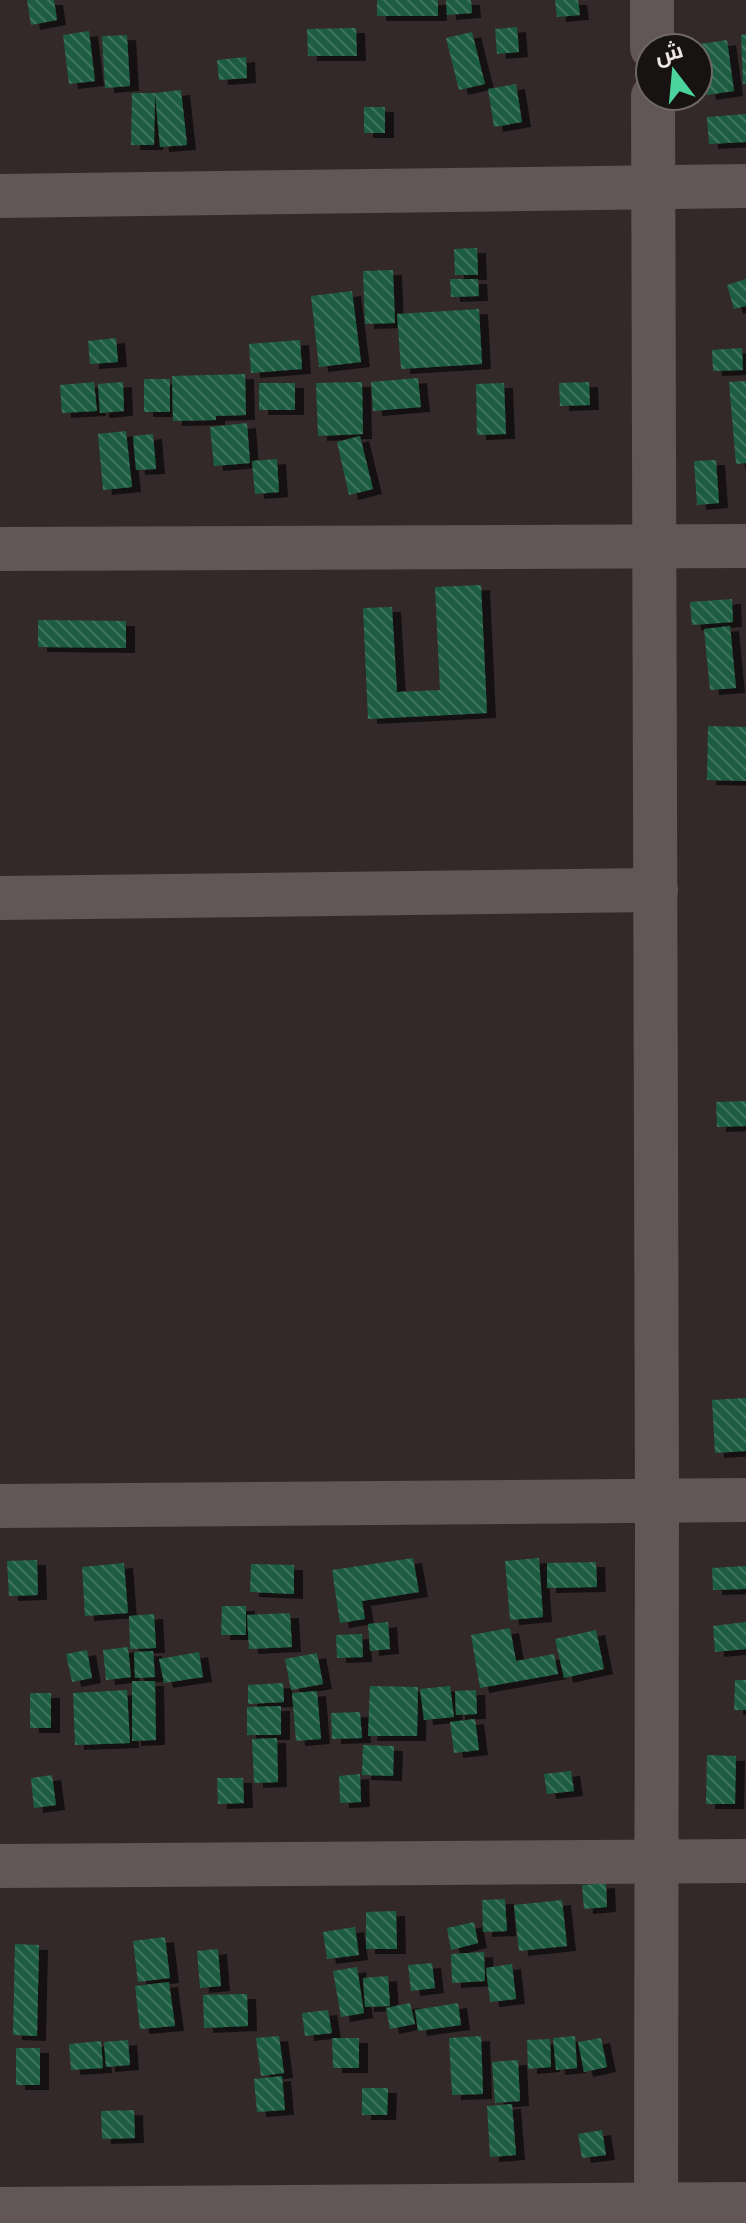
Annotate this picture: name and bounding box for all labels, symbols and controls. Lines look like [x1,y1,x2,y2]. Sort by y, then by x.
north arrow [634,32,714,112]
text: ش [651,36,686,70]

